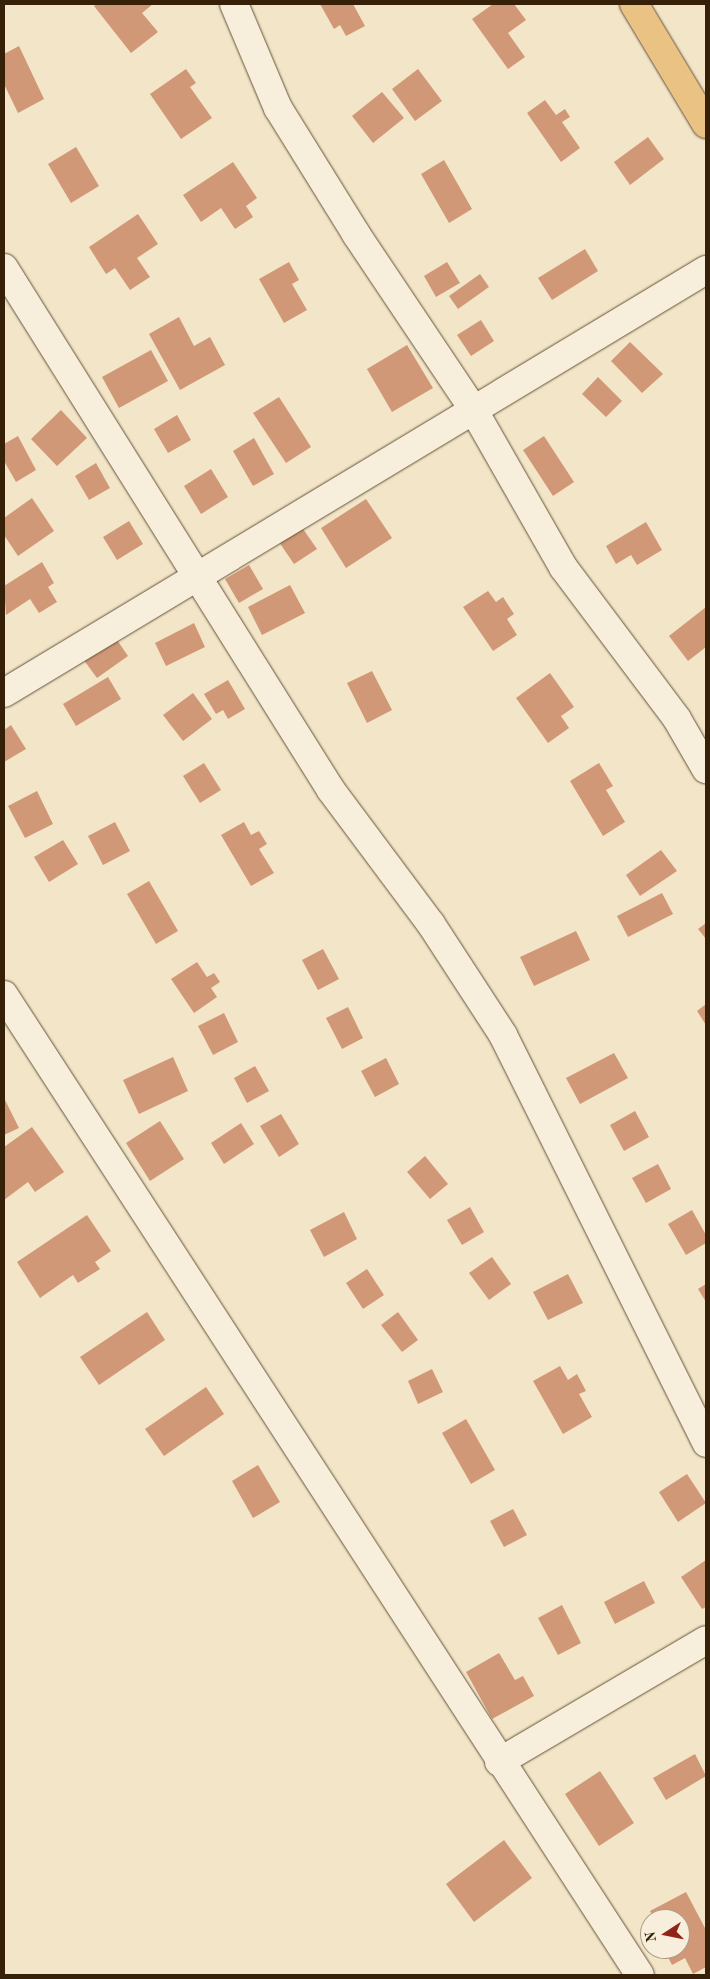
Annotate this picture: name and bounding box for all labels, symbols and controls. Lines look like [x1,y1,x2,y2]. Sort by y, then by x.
north arrow [640,1909,690,1959]
text: N [643,1930,659,1943]

